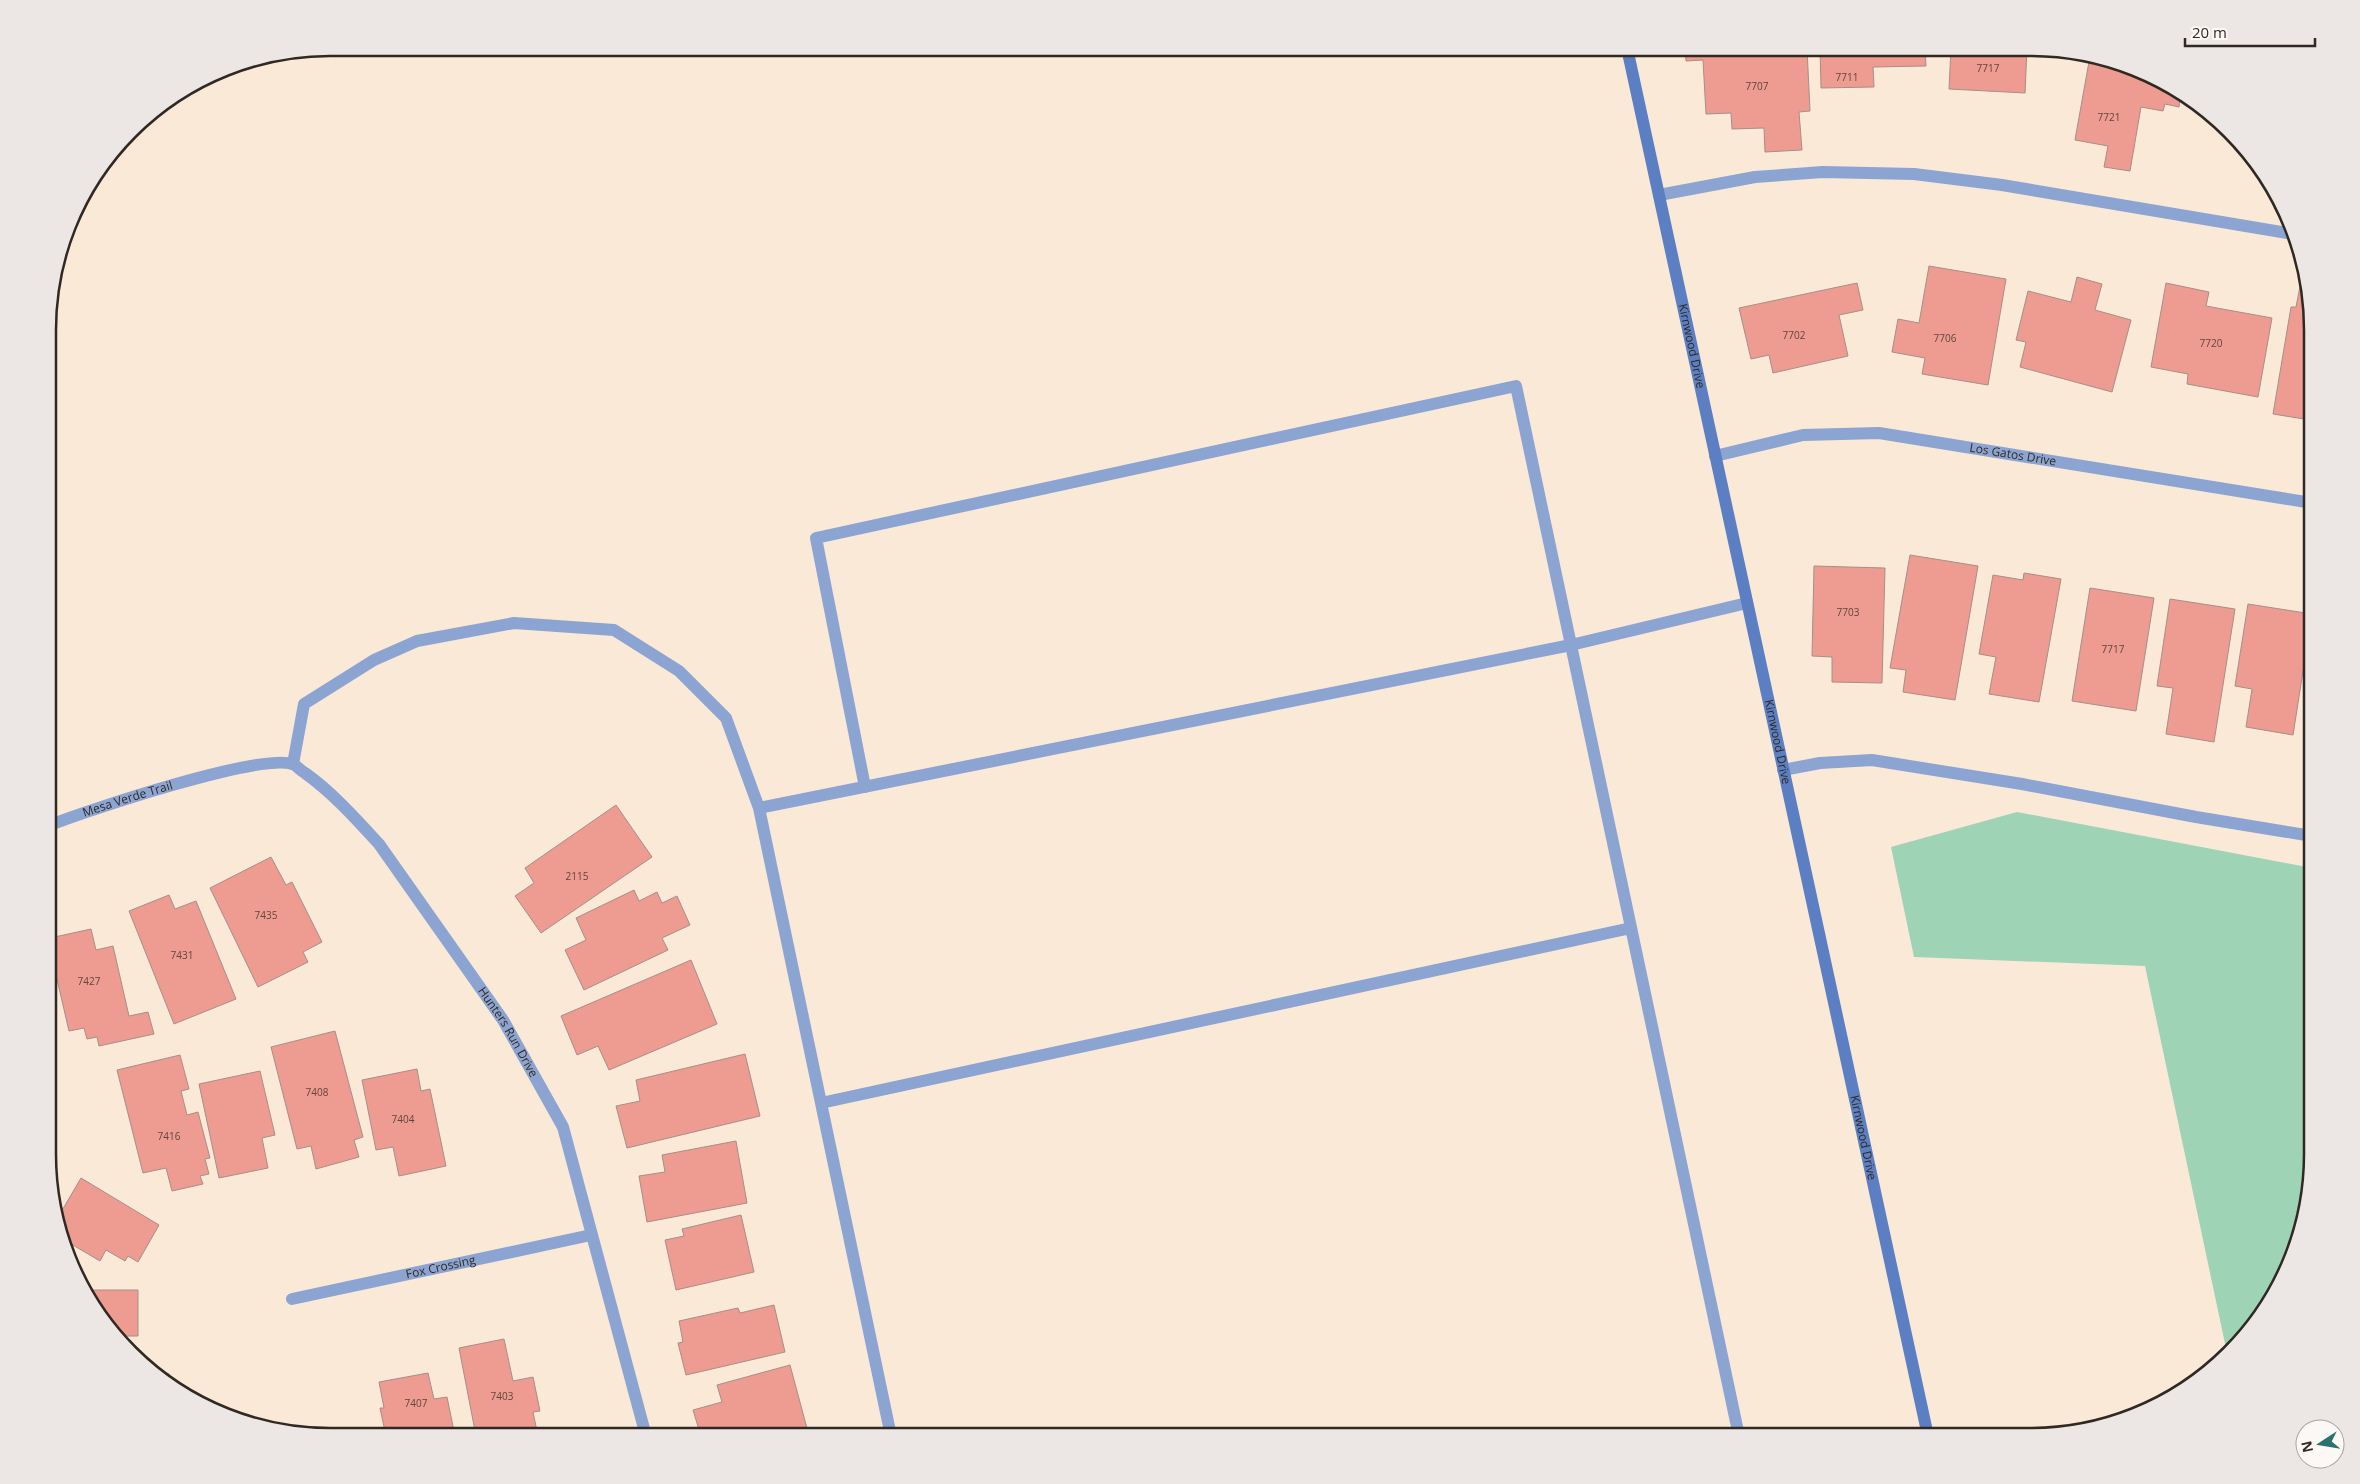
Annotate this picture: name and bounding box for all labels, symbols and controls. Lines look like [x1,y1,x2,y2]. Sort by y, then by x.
scale bar [2185,15,2315,47]
text: 20 m [2192,22,2227,42]
house number: 7717 [1977,61,2000,75]
house number: 7711 [1836,70,1858,84]
house number: 7707 [1746,79,1769,93]
house number: 7721 [2098,110,2120,124]
street label: Kirnwood Drive [1675,302,1710,390]
house number: 7702 [1783,328,1806,342]
house number: 7706 [1934,331,1957,345]
house number: 7720 [2200,336,2223,350]
street label: Los Gatos Drive [1968,439,2058,470]
house number: 7703 [1837,605,1860,619]
house number: 7717 [2102,642,2125,656]
street label: Kirnwood Drive [1761,698,1795,786]
street label: Mesa Verde Trail [80,776,174,821]
house number: 2115 [566,869,589,883]
house number: 7435 [255,908,278,922]
house number: 7431 [171,948,193,962]
house number: 7427 [78,974,101,988]
street label: Hunters Run Drive [474,983,542,1080]
house number: 7408 [306,1085,329,1099]
street label: Kirnwood Drive [1846,1094,1881,1182]
house number: 7404 [392,1112,415,1126]
house number: 7416 [158,1129,181,1143]
street label: Fox Crossing [404,1251,477,1282]
house number: 7403 [491,1389,514,1403]
house number: 7407 [405,1396,428,1410]
north arrow [2295,1419,2345,1469]
text: N [2296,1439,2317,1454]

